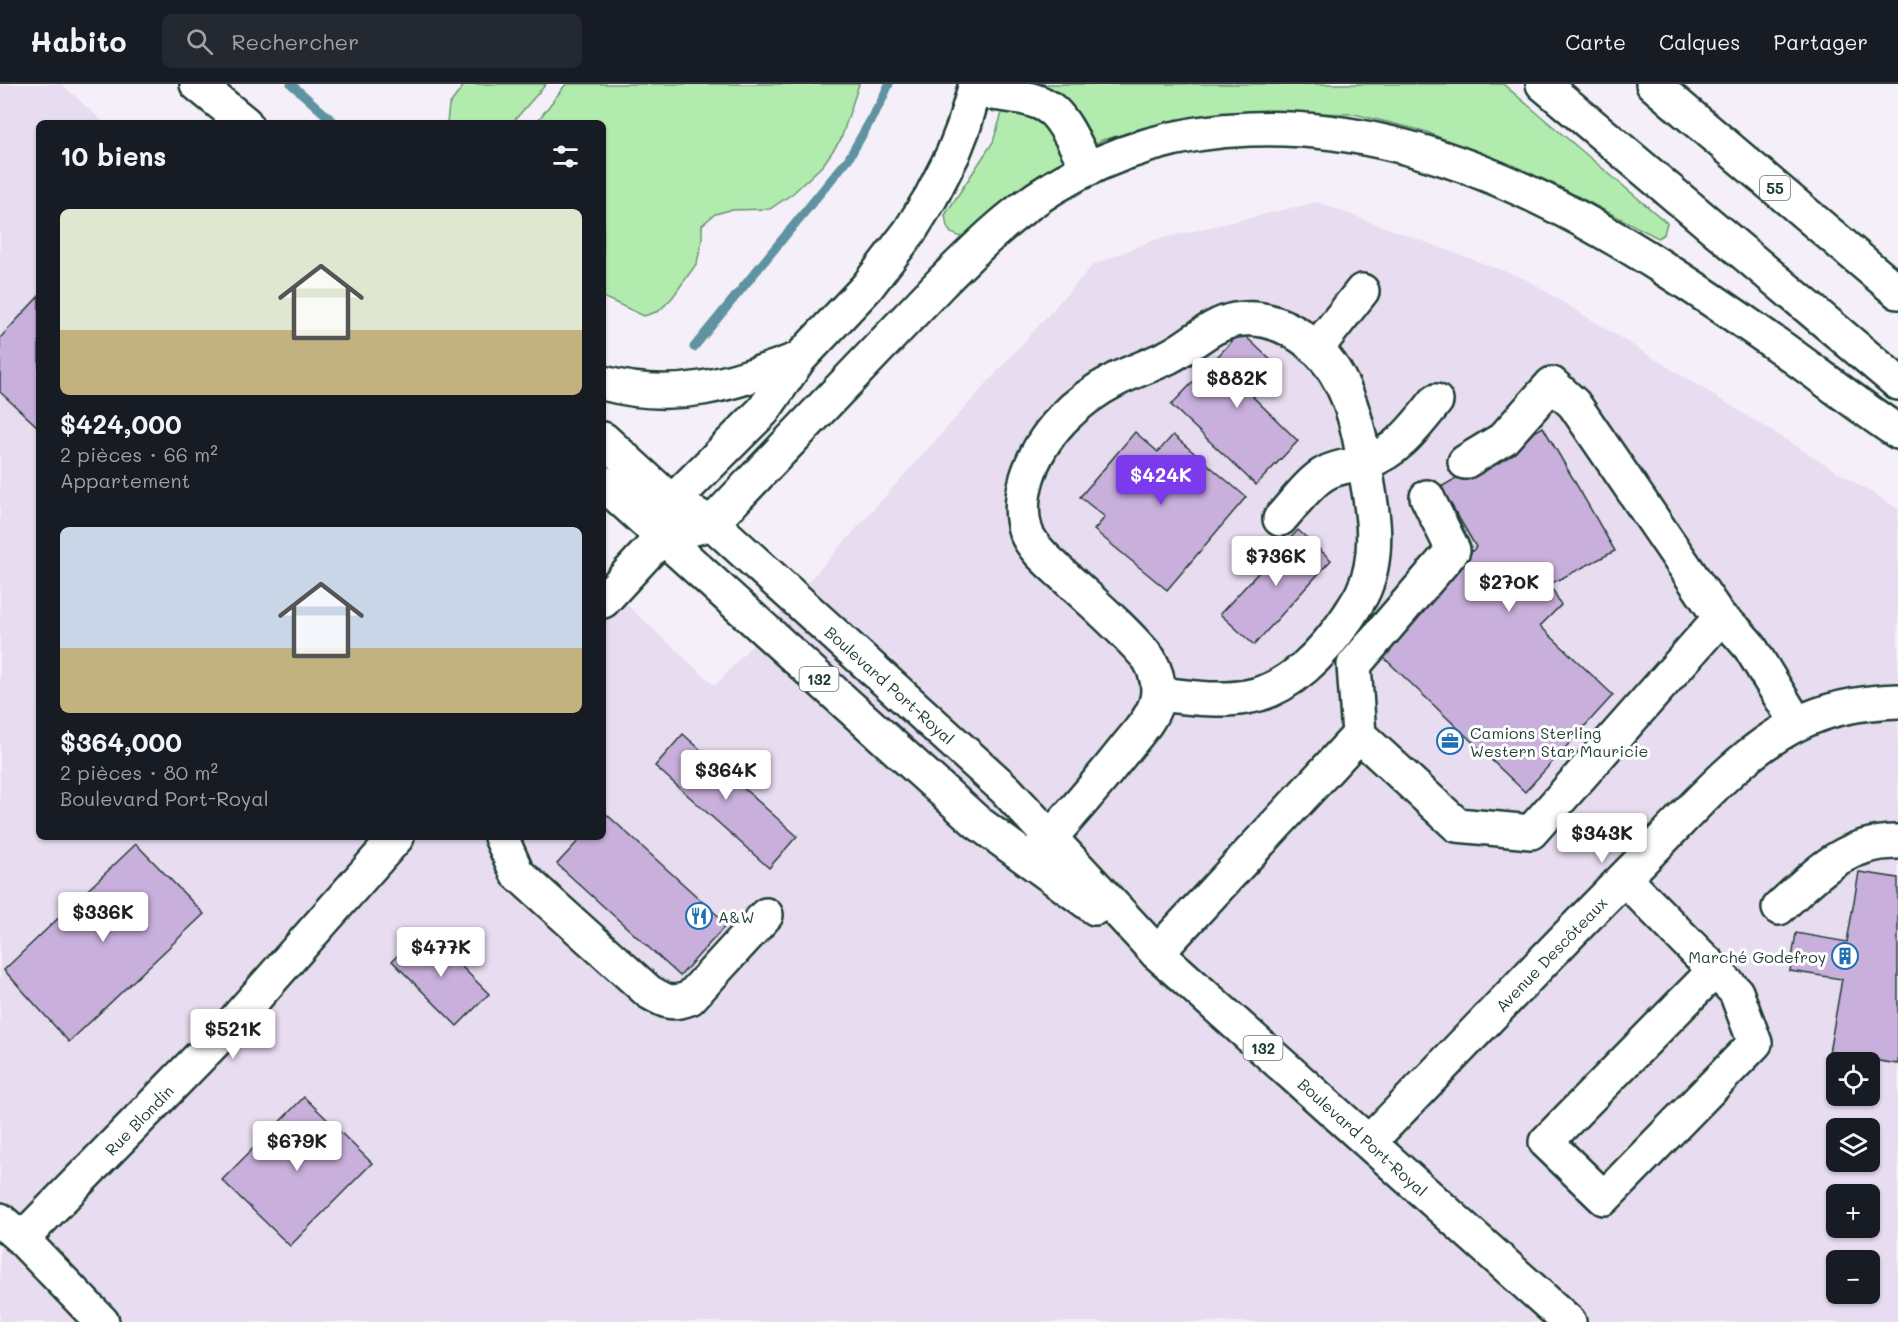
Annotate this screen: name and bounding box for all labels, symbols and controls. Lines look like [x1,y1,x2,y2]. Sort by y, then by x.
search box [162,14,582,68]
text: Habito [30,23,126,59]
icon: search [183,25,216,58]
text: Rechercher [231,27,359,56]
text: Carte [1565,28,1626,55]
text: Calques [1659,28,1741,55]
text: Partager [1774,28,1868,55]
text: 10 biens [60,139,166,173]
icon: filters [549,140,582,173]
road number: 55 [1760,176,1790,200]
icon: home [267,248,375,356]
pin: $882K [1195,358,1279,409]
text: $882K [1206,364,1268,390]
text: $424,000 [60,407,182,441]
text: 2 pièces · 66 m² [60,441,218,467]
pin: $424K [1119,455,1203,506]
text: $424K [1130,461,1192,487]
text: Appartement [60,467,190,493]
pin: $736K [1234,536,1318,587]
text: $736K [1246,542,1306,568]
pin: $270K [1467,562,1551,613]
icon: home [267,566,375,674]
text: $270K [1479,568,1539,594]
street label: Boulevard Port-Royal [821,621,959,749]
road number: 132 [800,667,838,691]
place label: Camions Sterling Western Star Mauricie [1470,722,1648,761]
text: $364,000 [60,725,182,759]
office icon: Camions Sterling Western Star Mauricie [1435,726,1465,756]
pin: $364K [684,750,768,801]
text: $364K [695,756,757,782]
text: 2 pièces · 80 m² [60,759,218,785]
text: Boulevard Port-Royal [60,785,269,811]
pin: $343K [1560,813,1644,864]
text: $343K [1571,819,1633,845]
pin: $336K [61,892,145,943]
street label: Avenue Descôteaux [1491,892,1611,1016]
text: $336K [72,898,134,924]
restaurant icon: A&W [684,901,714,931]
place label: A&W [718,906,755,927]
pin: $477K [399,927,483,978]
text: $477K [411,933,471,959]
building icon: Marché Godefroy [1830,941,1860,971]
place label: Marché Godefroy [1688,946,1826,967]
pin: $521K [191,1009,275,1060]
text: $521K [204,1015,262,1041]
road number: 132 [1244,1036,1282,1060]
map controls [1826,1052,1880,1304]
button: locate [1826,1052,1880,1106]
street label: Boulevard Port-Royal [1294,1073,1432,1201]
street label: Rue Blondin [100,1080,178,1160]
button: layers [1826,1118,1880,1172]
pin: $679K [255,1121,339,1172]
text: $679K [267,1127,327,1153]
button: + [1826,1184,1880,1238]
button: − [1826,1250,1880,1304]

